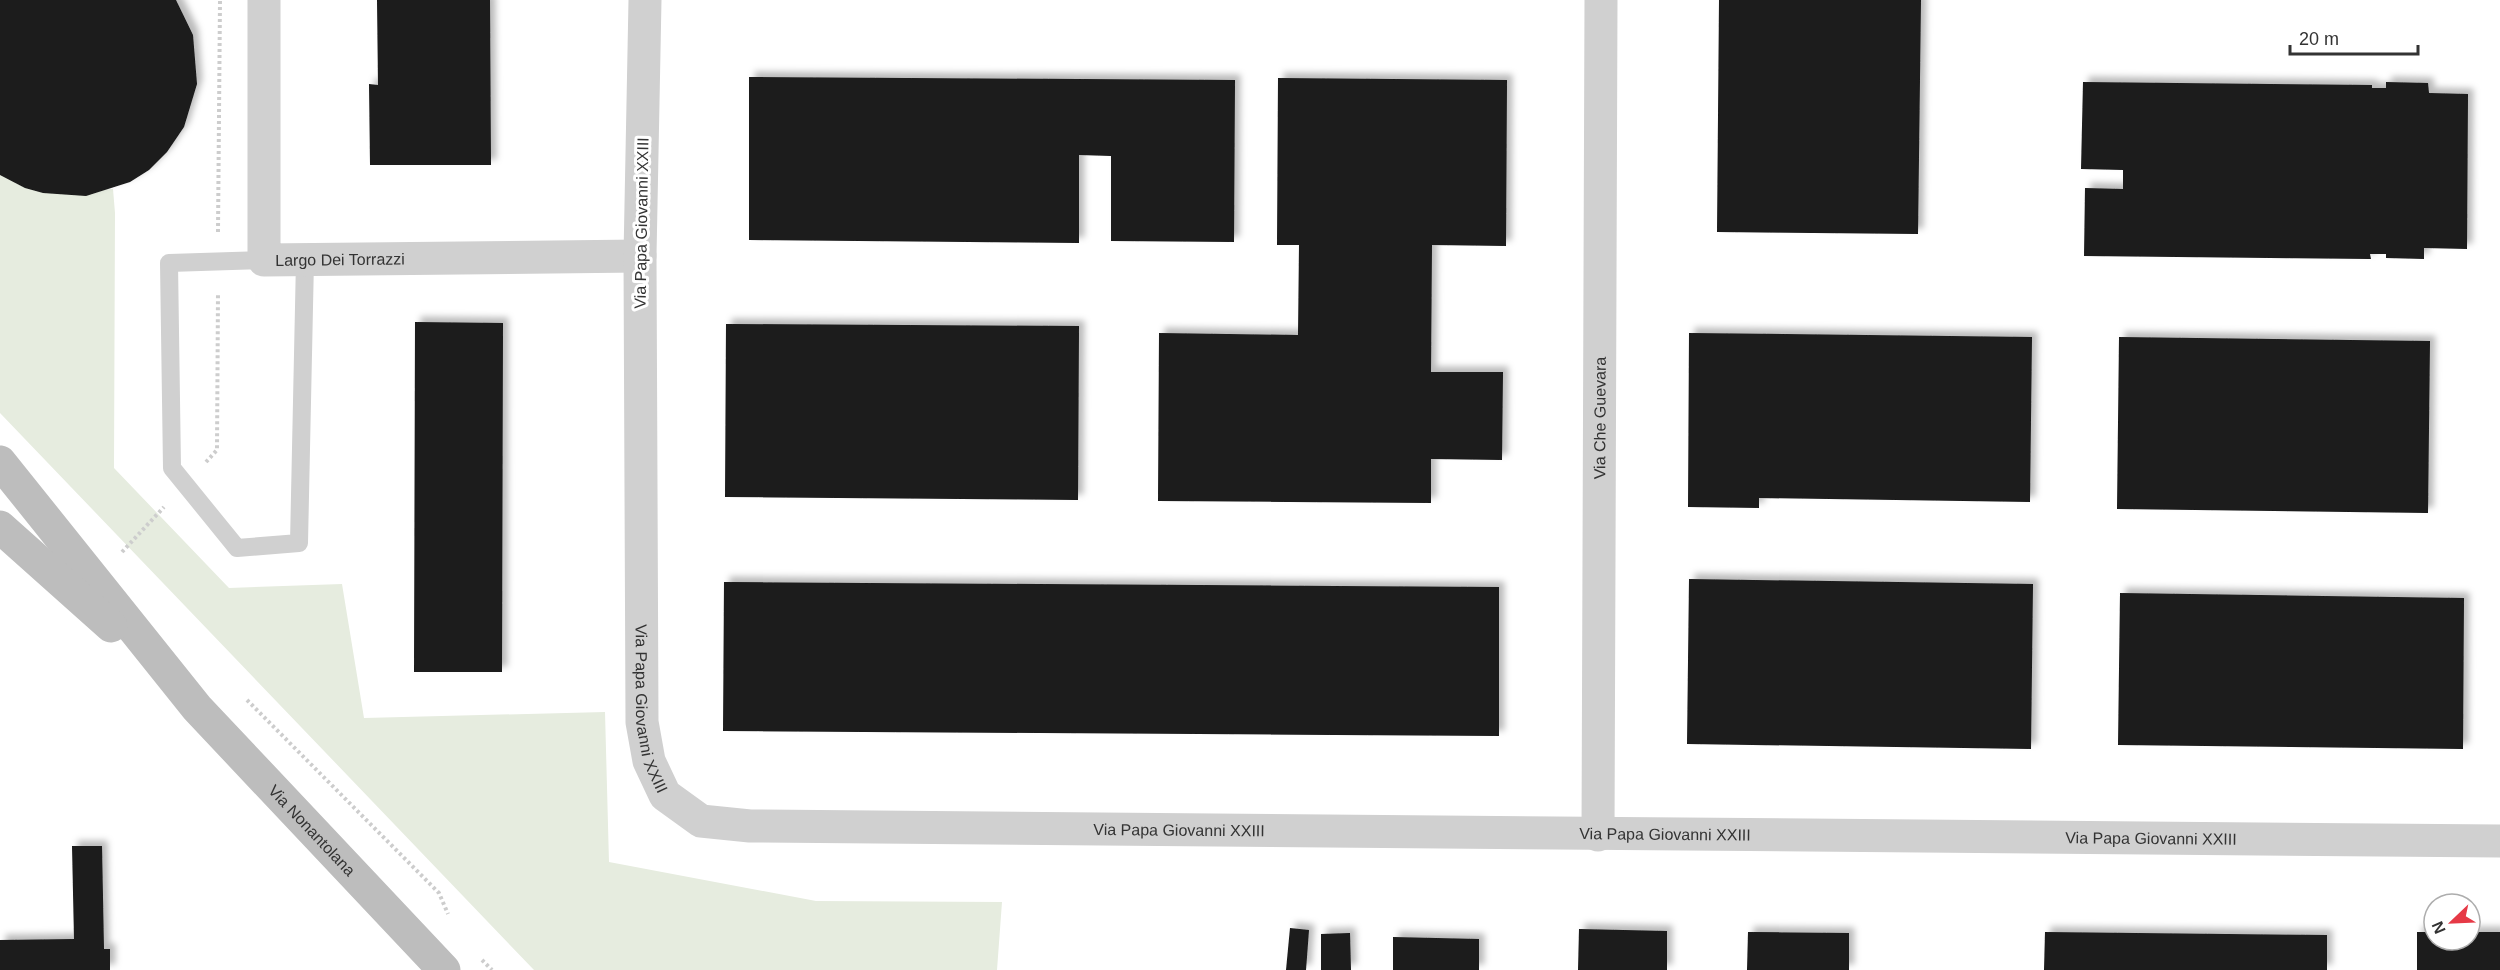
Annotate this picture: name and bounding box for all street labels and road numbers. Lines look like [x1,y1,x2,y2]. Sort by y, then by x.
street label: Via Papa Giovanni XXIII [632,137,651,309]
street label: Largo Dei Torrazzi [275,251,405,269]
street label: Via Che Guevara [1591,357,1609,479]
street label: Via Papa Giovanni XXIII [632,624,671,796]
street label: Via Nonantolana [265,782,359,879]
street label: Via Papa Giovanni XXIII [1093,821,1265,839]
street label: Via Papa Giovanni XXIII [1579,825,1751,844]
street label: Via Papa Giovanni XXIII [2065,829,2237,848]

